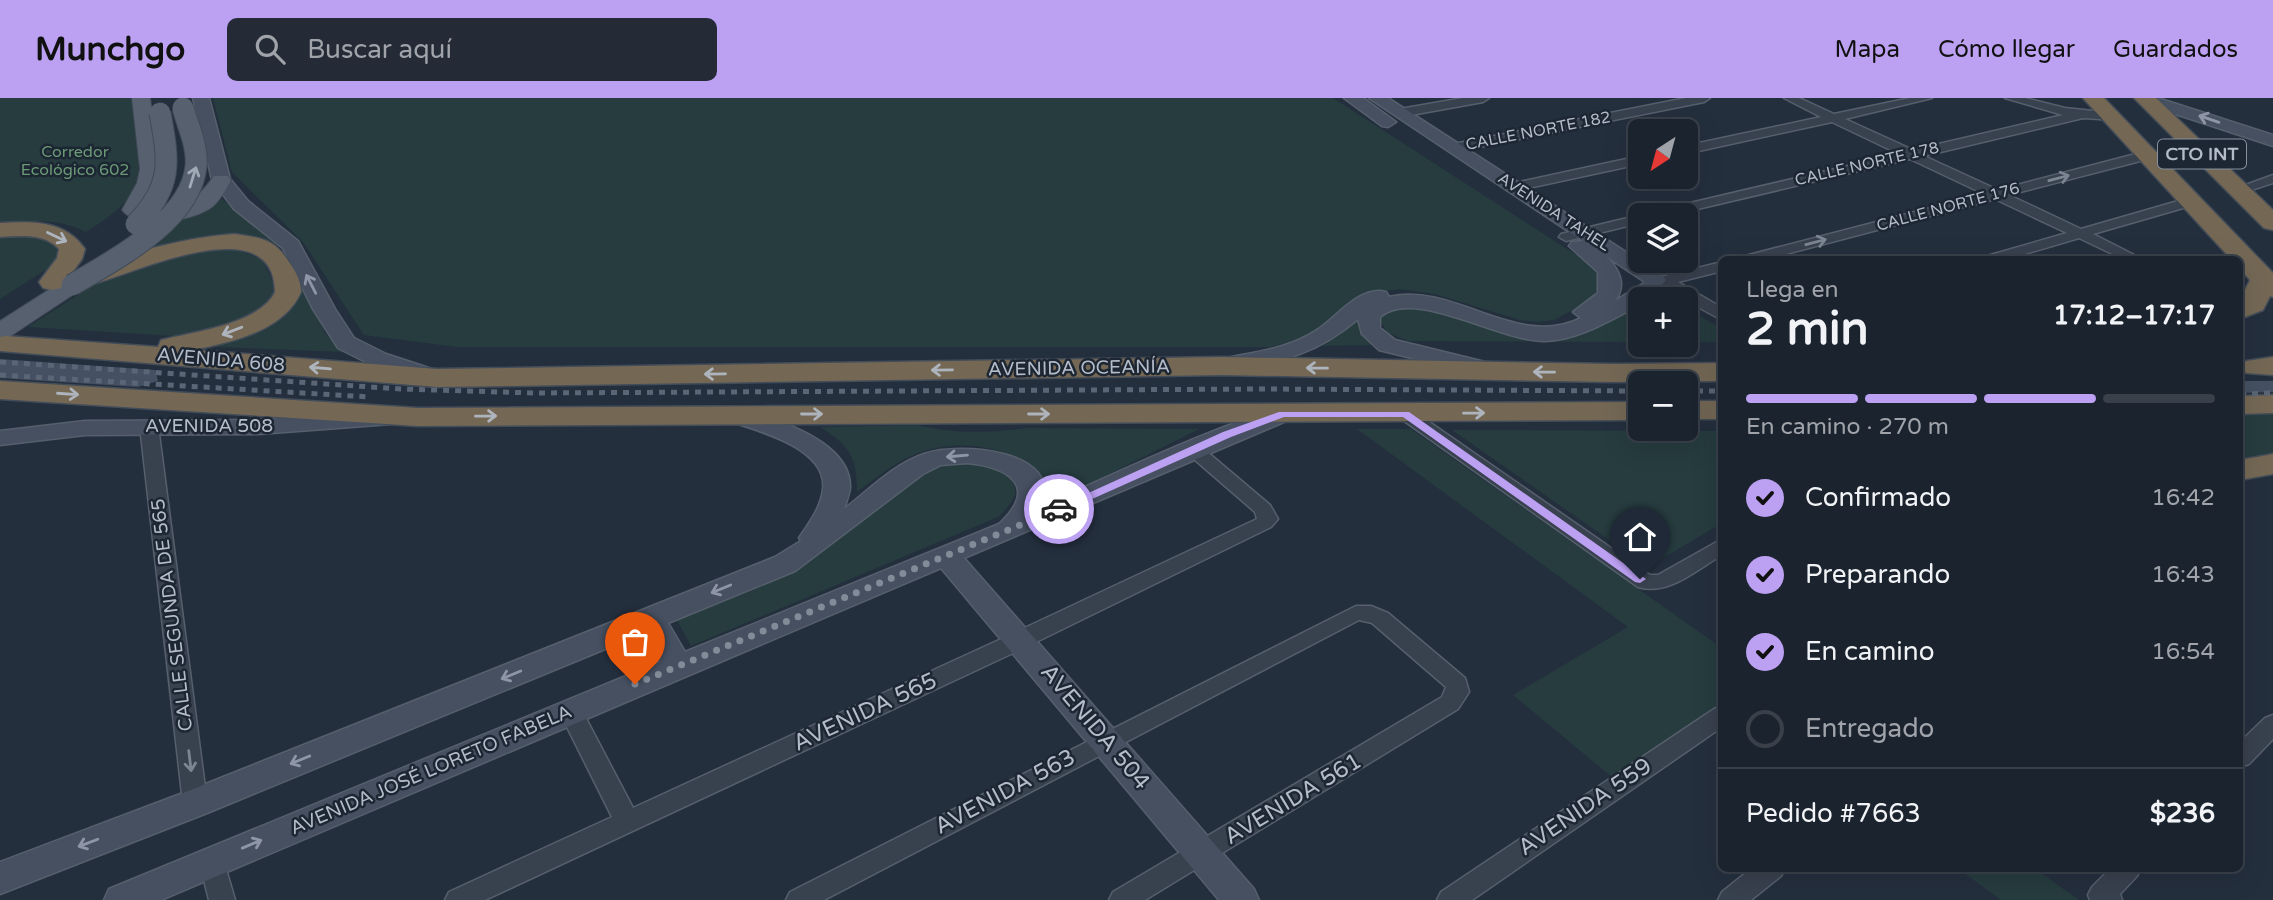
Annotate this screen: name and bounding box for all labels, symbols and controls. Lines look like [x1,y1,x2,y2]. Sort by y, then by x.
search box [227,18,717,81]
text: Munchgo [35,30,185,69]
icon: search [251,30,289,68]
text: Buscar aquí [307,34,452,65]
text: Mapa [1835,35,1900,64]
text: Cómo llegar [1938,35,2075,64]
text: Guardados [2113,35,2238,64]
street label: CALLE NORTE 182 [1464,107,1612,155]
one-way arrow [2199,112,2221,124]
north arrow [1628,119,1698,189]
map controls [1628,119,1698,441]
street label: CALLE NORTE 178 [1793,138,1941,190]
road number: CTO INT [2158,140,2246,168]
park label: Corredor Ecológico 602 [21,142,129,180]
one-way arrow [187,166,200,188]
street label: AVENIDA TAHEL [1494,168,1614,256]
one-way arrow [2048,171,2070,184]
street label: CALLE NORTE 176 [1874,178,2022,236]
button: layers [1628,203,1698,273]
one-way arrow [47,231,68,244]
one-way arrow [1804,235,1826,248]
one-way arrow [303,274,317,295]
text: Llega en [1746,276,1838,304]
button: + [1628,287,1698,357]
text: 17:12–17:17 [2053,300,2215,331]
text: 2 min [1746,302,1869,357]
one-way arrow [222,325,244,338]
street label: AVENIDA 608 [156,343,286,377]
street label: AVENIDA OCEANÍA [988,354,1170,381]
one-way arrow [309,361,332,374]
one-way arrow [1305,361,1328,375]
one-way arrow [931,364,954,377]
one-way arrow [1533,366,1556,379]
one-way arrow [704,367,727,380]
button: − [1628,371,1698,441]
one-way arrow [56,388,79,401]
one-way arrow [1462,406,1485,420]
one-way arrow [800,407,823,421]
one-way arrow [1028,407,1051,421]
one-way arrow [475,409,498,423]
text: En camino · 270 m [1746,413,1949,441]
street label: AVENIDA 508 [145,415,273,437]
one-way arrow [946,449,969,462]
courier [1024,474,1094,544]
icon: check [1746,479,1784,517]
text: Confirmado [1805,482,1951,513]
text: 16:42 [2151,484,2215,512]
icon: car [1040,490,1078,528]
street label: CALLE SEGUNDA DE 565 [147,497,197,733]
pin [1610,507,1670,579]
icon: home [1621,518,1659,556]
icon: check [1746,556,1784,594]
text: Preparando [1805,559,1950,590]
text: 16:43 [2151,561,2215,589]
one-way arrow [711,584,733,597]
pin [605,612,665,684]
icon: bag [616,623,654,661]
icon: check [1746,633,1784,671]
text: En camino [1805,636,1934,667]
text: 16:54 [2151,638,2215,666]
street label: AVENIDA 504 [1034,659,1156,795]
street label: AVENIDA 565 [789,667,941,757]
one-way arrow [500,669,522,682]
street label: AVENIDA JOSÉ LORETO FABELA [287,701,575,839]
text: Entregado [1805,713,1934,744]
street label: AVENIDA 563 [930,743,1080,841]
street label: AVENIDA 561 [1219,747,1367,851]
one-way arrow [183,750,196,772]
street label: AVENIDA 559 [1513,752,1657,862]
one-way arrow [289,755,311,768]
text: Pedido #7663 [1746,798,1921,829]
text: $236 [2150,798,2215,829]
one-way arrow [241,837,262,850]
one-way arrow [78,838,99,851]

